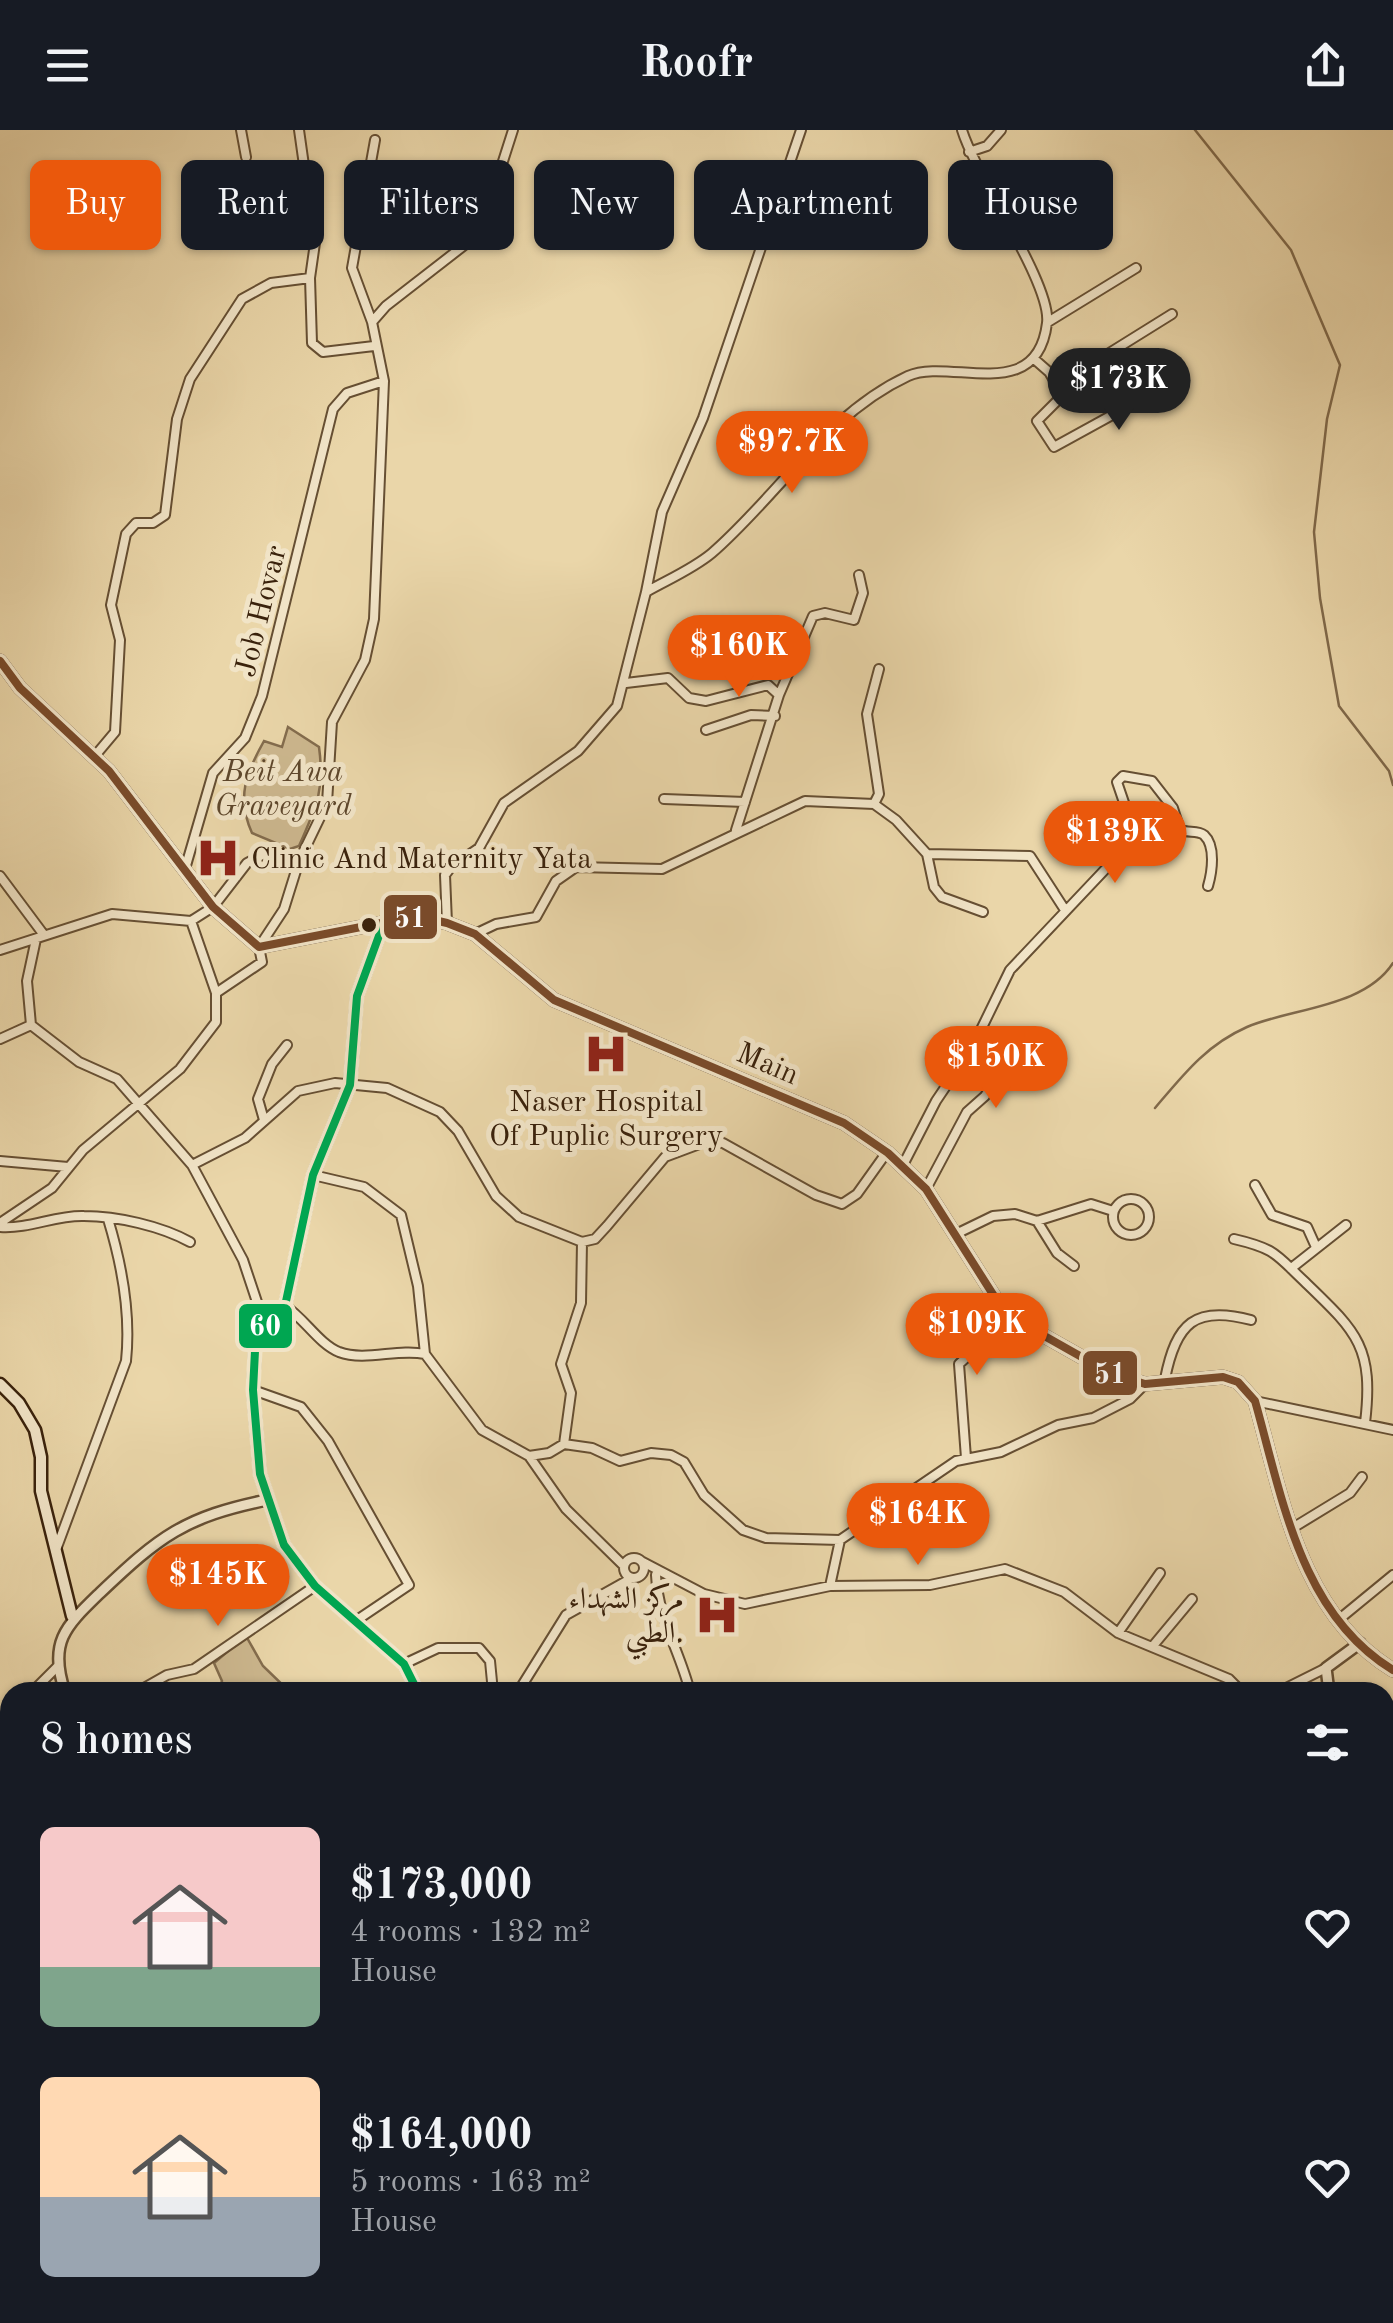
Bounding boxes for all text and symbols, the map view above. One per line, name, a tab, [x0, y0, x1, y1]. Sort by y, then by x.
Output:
icon: menu	[40, 38, 95, 93]
icon: share	[1298, 38, 1353, 93]
text: Roofr	[640, 42, 753, 87]
chip: Buy	[30, 160, 161, 250]
chip: Rent	[181, 160, 324, 250]
chip: Filters	[344, 160, 514, 250]
chip: New	[534, 160, 674, 250]
chip: Apartment	[694, 160, 928, 250]
chip: House	[948, 160, 1113, 250]
pin: $173K	[1049, 348, 1189, 433]
text: $173K	[1070, 364, 1168, 396]
pin: $97.7K	[711, 411, 873, 496]
text: $97.7K	[738, 427, 846, 459]
street label: Job Hovar	[231, 543, 293, 680]
pin: $160K	[669, 615, 809, 700]
text: $160K	[690, 631, 788, 663]
park label: Beit Awa Graveyard	[214, 758, 353, 822]
pin: $139K	[1045, 801, 1185, 886]
text: $139K	[1066, 817, 1164, 849]
hospital icon: Clinic And Maternity Yata	[194, 834, 242, 882]
place label: Clinic And Maternity Yata	[251, 845, 592, 875]
line badge: 51	[382, 893, 439, 941]
text: 51	[394, 906, 426, 934]
unlabelled marker	[359, 915, 379, 935]
pin: $150K	[926, 1026, 1066, 1111]
hospital icon: Naser Hospital Of Puplic Surgery	[582, 1030, 630, 1078]
street label: Main	[732, 1038, 803, 1091]
text: $150K	[947, 1042, 1045, 1074]
place label: Naser Hospital Of Puplic Surgery	[489, 1088, 723, 1152]
pin: $109K	[907, 1293, 1047, 1378]
line badge: 60	[237, 1302, 294, 1350]
text: $109K	[928, 1309, 1026, 1341]
text: 60	[249, 1314, 281, 1342]
line badge: 51	[1081, 1349, 1139, 1397]
text: 51	[1094, 1362, 1126, 1390]
pin: $164K	[848, 1483, 988, 1568]
text: $164K	[869, 1499, 967, 1531]
pin: $145K	[148, 1544, 288, 1629]
text: $145K	[169, 1560, 267, 1592]
place label: مركز الشهداء الطبي.	[568, 1582, 684, 1660]
hospital icon: مركز الشهداء الطبي.	[693, 1591, 741, 1639]
icon: filters	[1300, 1715, 1355, 1770]
text: 8 homes	[40, 1721, 192, 1763]
text: $173,000	[350, 1866, 532, 1908]
icon: home	[120, 1867, 240, 1987]
icon: heart	[1300, 1900, 1355, 1955]
text: 4 rooms · 132 m²	[350, 1917, 591, 1949]
text: House	[350, 1957, 437, 1989]
text: $164,000	[350, 2116, 532, 2158]
icon: home	[120, 2117, 240, 2237]
icon: heart	[1300, 2150, 1355, 2205]
text: 5 rooms · 163 m²	[350, 2167, 591, 2199]
text: House	[350, 2207, 437, 2239]

